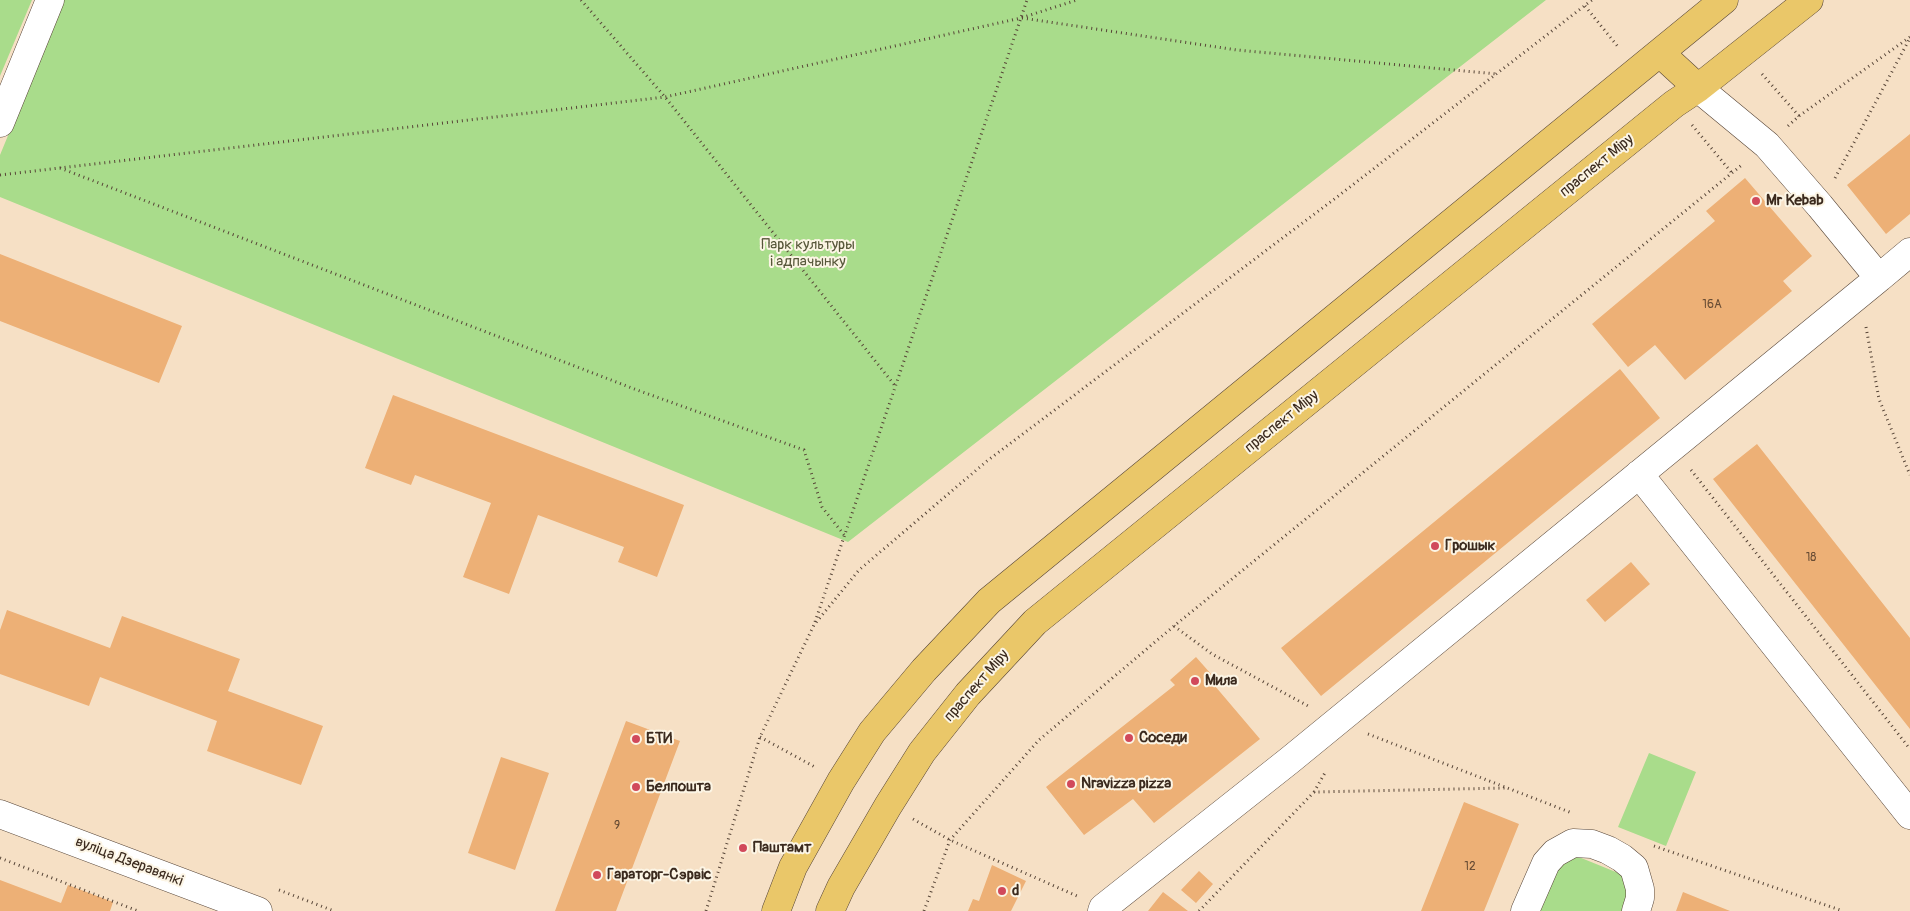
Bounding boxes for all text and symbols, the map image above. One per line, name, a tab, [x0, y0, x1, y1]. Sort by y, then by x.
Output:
street label: праспект Міру	[1556, 131, 1638, 201]
place label: Mr Kebab	[1766, 192, 1824, 210]
marker: Mr Kebab	[1750, 195, 1762, 207]
park label: Парк культуры і адпачынку	[761, 236, 855, 271]
house number: 16А	[1702, 298, 1722, 312]
street label: праспект Міру	[1241, 387, 1323, 457]
place label: Грошык	[1445, 537, 1495, 555]
marker: Грошык	[1429, 540, 1441, 552]
house number: 18	[1806, 551, 1816, 565]
street label: праспект Міру	[941, 646, 1013, 726]
place label: Мила	[1205, 672, 1237, 690]
marker: Мила	[1189, 675, 1201, 687]
place label: Соседи	[1139, 729, 1187, 747]
place label: БТИ	[646, 730, 672, 748]
marker: Соседи	[1123, 732, 1135, 744]
marker: БТИ	[630, 733, 642, 745]
place label: Nravizza pizza	[1081, 775, 1171, 793]
place label: Белпошта	[646, 778, 711, 796]
marker: Nravizza pizza	[1065, 778, 1077, 790]
marker: Белпошта	[630, 781, 642, 793]
house number: 9	[614, 819, 620, 833]
street label: вуліца Дзеравянкі	[73, 833, 185, 891]
place label: Паштамт	[753, 839, 811, 857]
marker: Паштамт	[737, 842, 749, 854]
house number: 12	[1464, 860, 1476, 874]
place label: Гараторг-Сэрвіс	[607, 866, 711, 884]
marker: Гараторг-Сэрвіс	[591, 869, 603, 881]
place label: d	[1012, 882, 1019, 900]
marker: d	[996, 885, 1008, 897]

